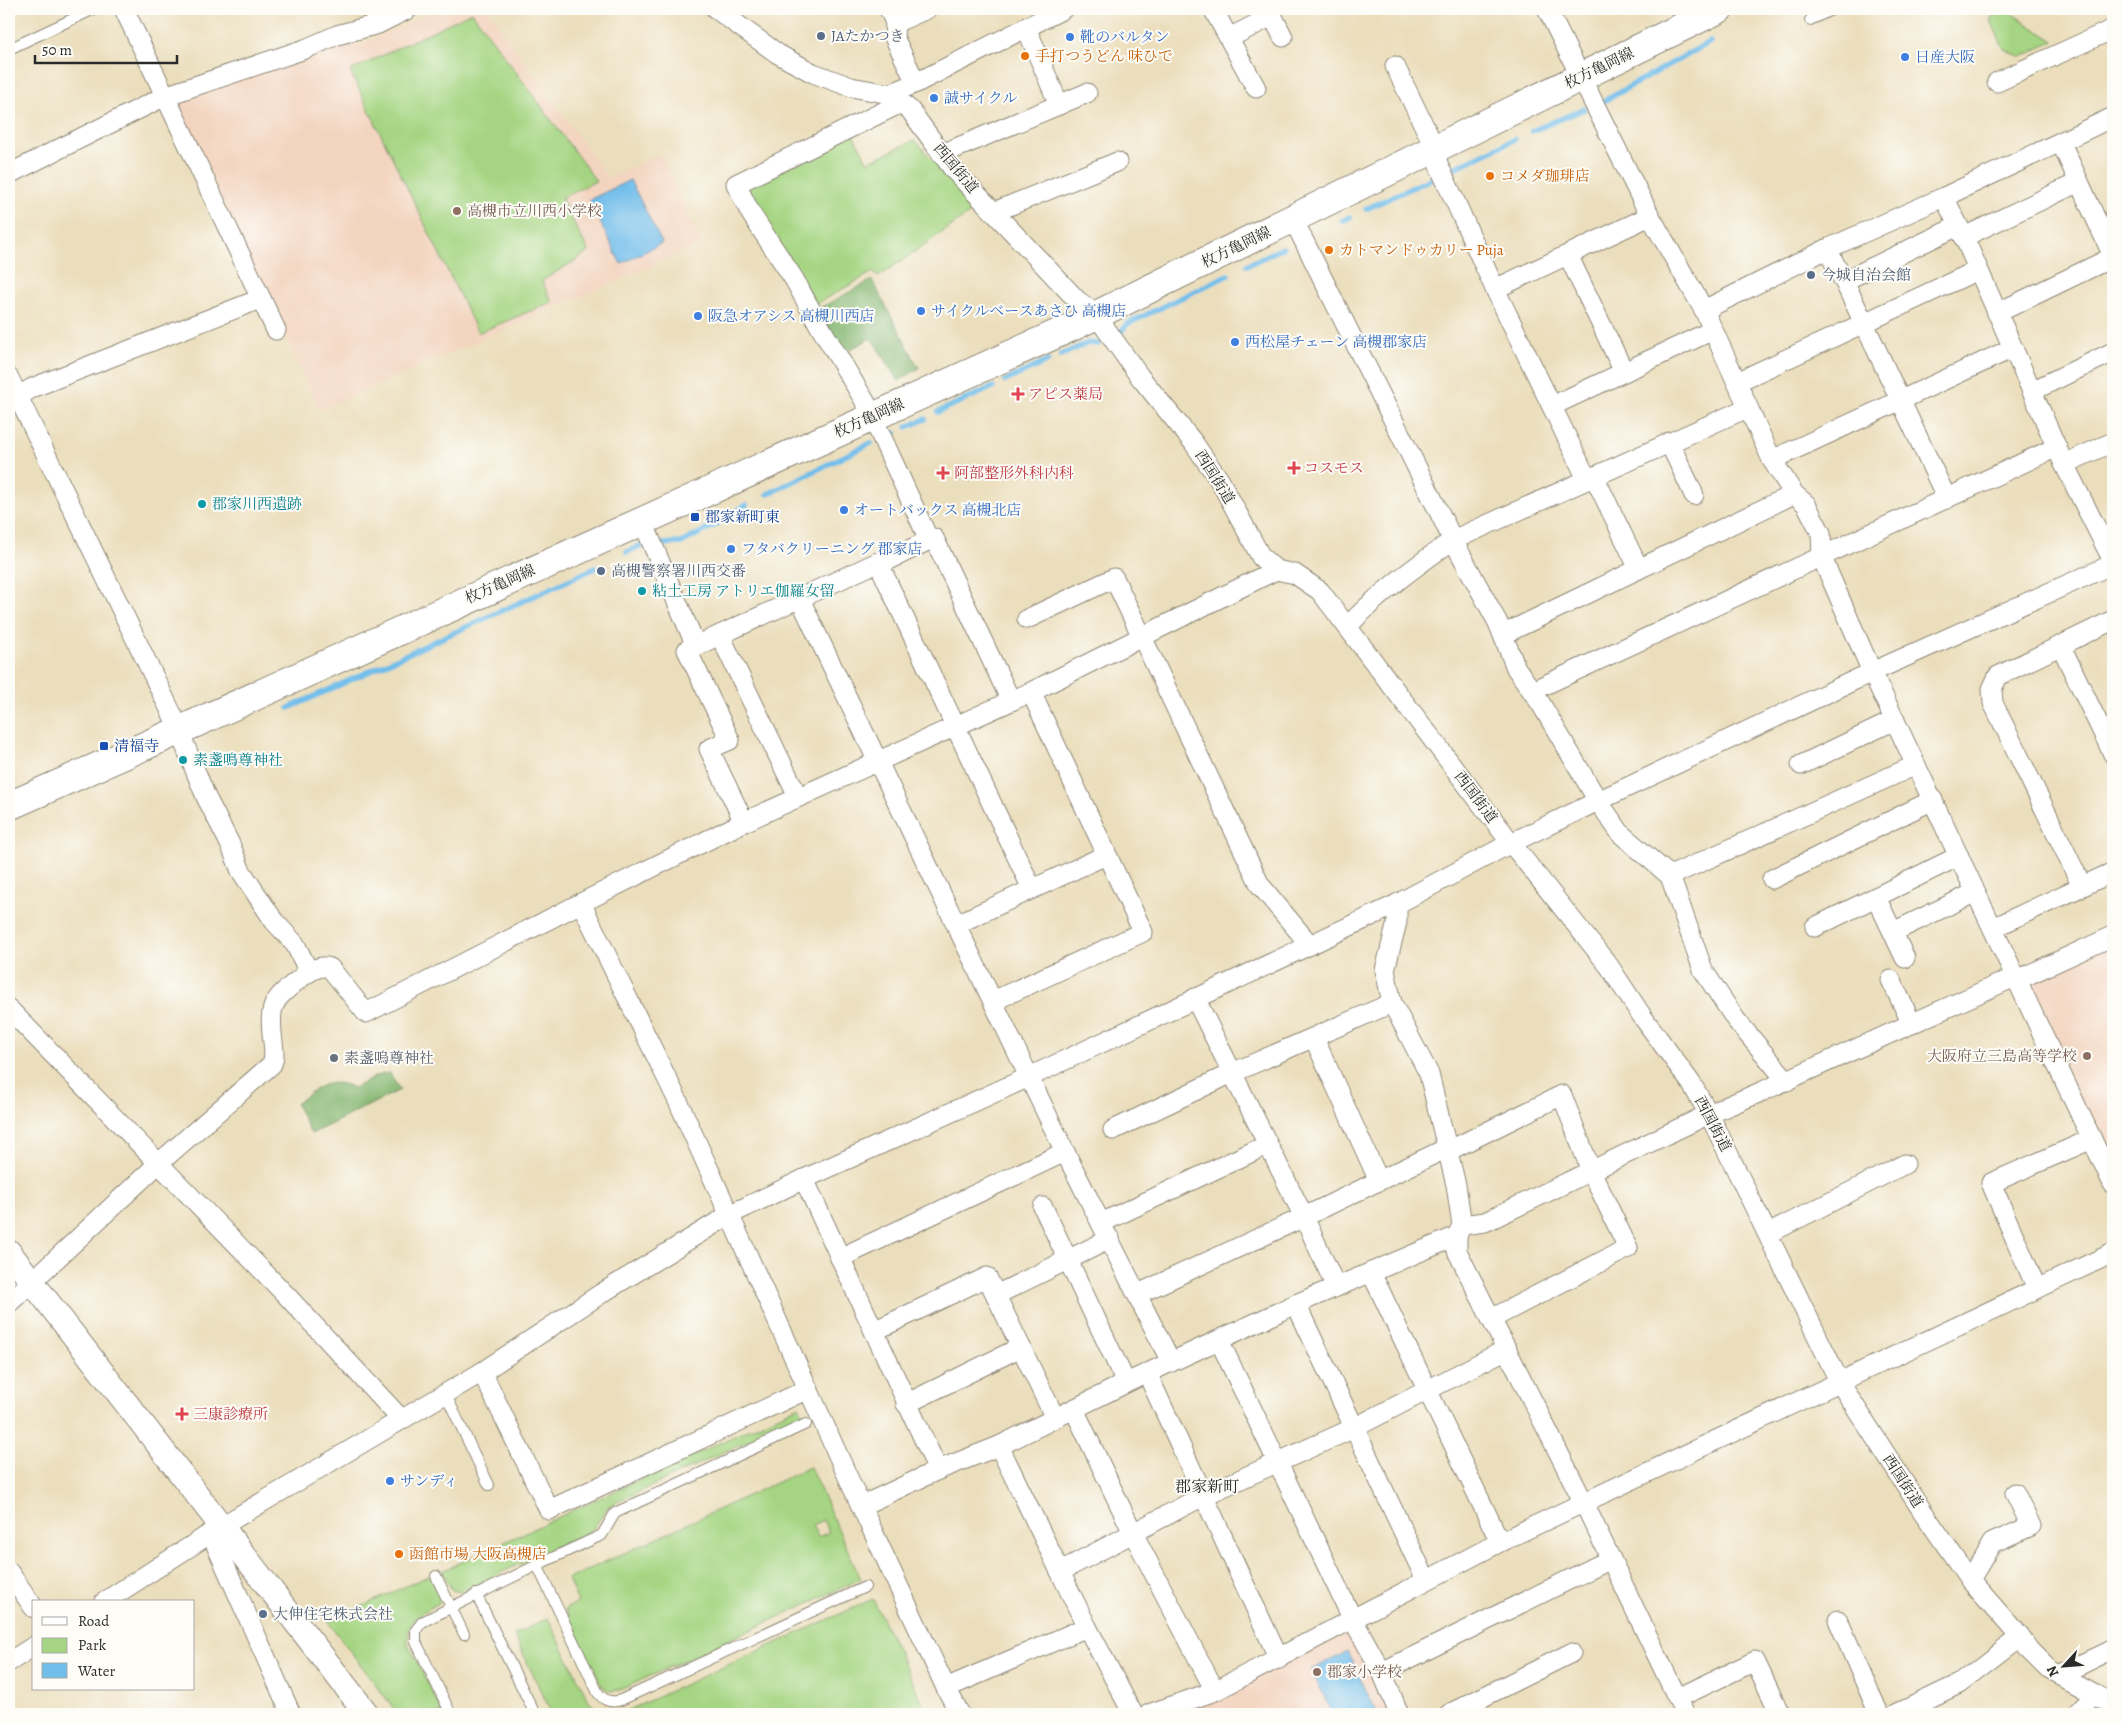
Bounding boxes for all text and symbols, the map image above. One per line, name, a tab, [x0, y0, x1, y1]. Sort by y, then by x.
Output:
place label: JAたかつき	[831, 26, 905, 46]
place label: 靴のバルタン	[1080, 27, 1169, 47]
marker: JAたかつき	[815, 30, 827, 42]
marker: 靴のバルタン	[1064, 31, 1076, 43]
scale bar	[35, 32, 178, 64]
text: 50 m	[42, 40, 72, 60]
street label: 枚方亀岡線	[1561, 43, 1637, 93]
place label: 手打つうどん 味ひで	[1035, 46, 1173, 66]
place label: 日産大阪	[1915, 47, 1975, 67]
marker: 手打つうどん 味ひで	[1019, 50, 1031, 62]
marker: 日産大阪	[1899, 51, 1911, 63]
place label: 誠サイクル	[944, 88, 1017, 108]
marker: 誠サイクル	[928, 92, 940, 104]
street label: 西国街道	[929, 139, 983, 197]
place label: コメダ珈琲店	[1500, 166, 1590, 186]
marker: コメダ珈琲店	[1484, 170, 1496, 182]
place label: 高槻市立川西小学校	[467, 201, 602, 221]
marker: 高槻市立川西小学校	[451, 205, 463, 217]
street label: 枚方亀岡線	[1198, 222, 1274, 272]
place label: カトマンドゥカリー Puja	[1339, 240, 1504, 260]
marker: カトマンドゥカリー Puja	[1323, 244, 1335, 256]
place label: 今城自治会館	[1821, 265, 1911, 285]
marker: 今城自治会館	[1805, 269, 1817, 281]
place label: サイクルベースあさひ 高槻店	[931, 301, 1126, 321]
marker: サイクルベースあさひ 高槻店	[915, 305, 927, 317]
place label: 阪急オアシス 高槻川西店	[708, 306, 874, 326]
marker: 阪急オアシス 高槻川西店	[692, 310, 704, 322]
place label: 西松屋チェーン 高槻郡家店	[1245, 332, 1427, 352]
marker: 西松屋チェーン 高槻郡家店	[1229, 336, 1241, 348]
place label: アピス薬局	[1028, 384, 1103, 404]
marker: アピス薬局	[1012, 388, 1024, 400]
street label: 枚方亀岡線	[831, 394, 907, 442]
street label: 西国街道	[1191, 446, 1239, 508]
place label: コスモス	[1304, 458, 1364, 478]
marker: コスモス	[1288, 462, 1300, 474]
place label: 阿部整形外科内科	[954, 463, 1074, 483]
marker: 阿部整形外科内科	[936, 466, 950, 480]
place label: 郡家川西遺跡	[212, 494, 302, 514]
marker: 郡家川西遺跡	[196, 498, 208, 510]
place label: オートバックス 高槻北店	[854, 500, 1022, 520]
marker: オートバックス 高槻北店	[838, 504, 850, 516]
place label: 郡家新町東	[705, 507, 780, 527]
marker: 郡家新町東	[689, 511, 701, 523]
place label: フタバクリーニング 郡家店	[741, 539, 922, 559]
marker: フタバクリーニング 郡家店	[725, 543, 737, 555]
street label: 枚方亀岡線	[462, 560, 538, 608]
place label: 高槻警察署川西交番	[611, 561, 746, 581]
marker: 高槻警察署川西交番	[595, 565, 607, 577]
place label: 粘土工房 アトリエ伽羅女留	[652, 581, 835, 601]
marker: 粘土工房 アトリエ伽羅女留	[636, 585, 648, 597]
place label: 清福寺	[114, 736, 159, 756]
marker: 清福寺	[98, 740, 110, 752]
place label: 素盞鳴尊神社	[193, 750, 283, 770]
marker: 素盞鳴尊神社	[177, 754, 189, 766]
street label: 西国街道	[1450, 767, 1502, 827]
place label: 大阪府立三島高等学校	[1927, 1046, 2077, 1066]
place label: 素盞嗚尊神社	[344, 1048, 434, 1068]
marker: 大阪府立三島高等学校	[2081, 1050, 2093, 1062]
marker: 素盞嗚尊神社	[328, 1052, 340, 1064]
street label: 西国街道	[1690, 1093, 1736, 1155]
place label: 三康診療所	[193, 1404, 268, 1424]
marker: 三康診療所	[175, 1407, 189, 1421]
street label: 西国街道	[1878, 1450, 1928, 1512]
place label: サンディ	[400, 1471, 458, 1491]
marker: サンディ	[384, 1475, 396, 1487]
district label: 郡家新町	[1175, 1476, 1239, 1498]
place label: 函館市場 大阪高槻店	[409, 1544, 547, 1564]
marker: 函館市場 大阪高槻店	[393, 1548, 405, 1560]
legend	[32, 1600, 195, 1690]
place label: 大伸住宅株式会社	[273, 1604, 393, 1624]
marker: 大伸住宅株式会社	[257, 1608, 269, 1620]
text: Road	[78, 1611, 110, 1631]
text: Park	[78, 1635, 107, 1655]
north arrow	[2040, 1640, 2090, 1690]
text: Water	[77, 1661, 115, 1681]
place label: 郡家小学校	[1327, 1662, 1402, 1682]
text: N	[2042, 1663, 2064, 1680]
marker: 郡家小学校	[1311, 1666, 1323, 1678]

